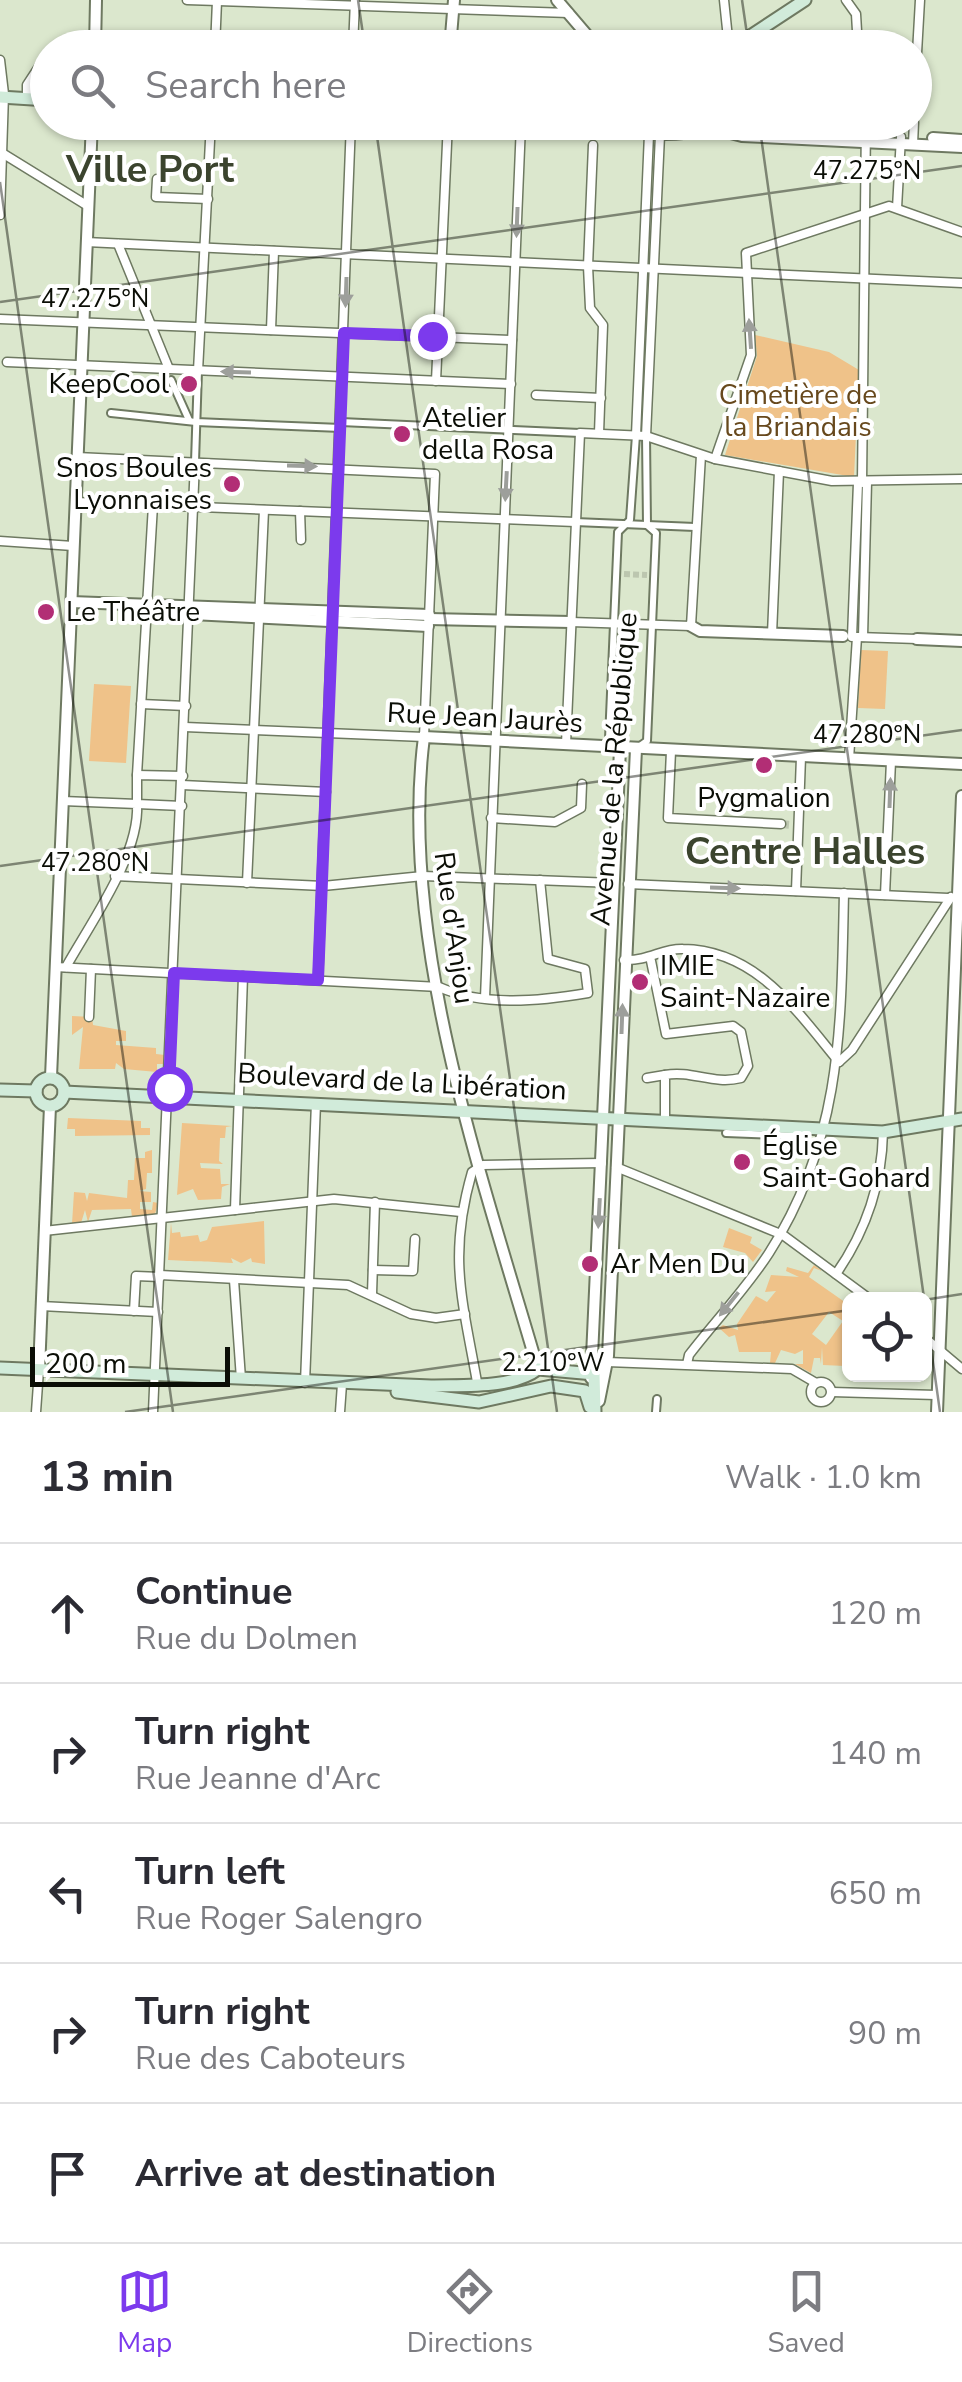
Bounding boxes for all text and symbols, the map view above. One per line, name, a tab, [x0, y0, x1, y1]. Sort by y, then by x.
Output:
search box	[30, 30, 932, 140]
icon: search	[65, 58, 120, 113]
text: Search here	[145, 60, 346, 111]
district label: Ville Port	[65, 144, 234, 195]
text: 47.275°N	[813, 154, 921, 188]
one-way arrow	[509, 206, 525, 238]
one-way arrow	[337, 276, 353, 308]
text: 47.275°N	[41, 282, 149, 316]
route end	[410, 314, 456, 360]
one-way arrow	[742, 318, 758, 349]
one-way arrow	[219, 364, 251, 380]
place label: KeepCool	[48, 365, 170, 403]
marker: KeepCool	[178, 373, 200, 395]
park label: Cimetière de la Briandais	[719, 376, 877, 446]
place label: Atelier della Rosa	[422, 399, 554, 469]
marker: Atelier della Rosa	[391, 423, 413, 445]
place label: Snos Boules Lyonnaises	[56, 449, 212, 519]
one-way arrow	[287, 458, 319, 474]
one-way arrow	[498, 471, 514, 503]
marker: Snos Boules Lyonnaises	[221, 473, 243, 495]
place label: Le Théâtre	[66, 593, 200, 631]
marker: Le Théâtre	[35, 601, 57, 623]
street label: Avenue de la République	[581, 611, 647, 927]
street label: Rue Jean Jaurès	[386, 694, 584, 742]
text: 47.280°N	[813, 718, 921, 752]
marker: Pygmalion	[753, 754, 775, 776]
one-way arrow	[882, 776, 898, 808]
place label: Pygmalion	[697, 779, 831, 817]
district label: Centre Halles	[685, 826, 925, 877]
text: 47.280°N	[41, 846, 149, 880]
street label: Rue d'Anjou	[425, 849, 483, 1007]
one-way arrow	[709, 880, 741, 896]
place label: IMIE Saint-Nazaire	[660, 947, 830, 1017]
marker: IMIE Saint-Nazaire	[629, 971, 651, 993]
one-way arrow	[614, 1003, 630, 1035]
street label: Boulevard de la Libération	[236, 1054, 568, 1110]
route start	[147, 1066, 193, 1112]
place label: Église Saint-Gohard	[762, 1127, 931, 1197]
marker: Église Saint-Gohard	[731, 1151, 753, 1173]
one-way arrow	[591, 1198, 607, 1230]
place label: Ar Men Du	[610, 1245, 746, 1283]
marker: Ar Men Du	[579, 1253, 601, 1275]
one-way arrow	[719, 1292, 740, 1317]
map controls	[842, 1292, 932, 1382]
button: locate	[842, 1292, 932, 1382]
scale bar	[30, 1342, 230, 1386]
text: 200 m	[45, 1345, 127, 1383]
text: 2.210°W	[502, 1346, 604, 1380]
text: 13 min	[40, 1449, 174, 1506]
text: Walk · 1.0 km	[725, 1456, 922, 1499]
text: Continue	[135, 1566, 293, 1617]
icon: ahead	[40, 1586, 95, 1641]
text: 120 m	[829, 1592, 922, 1635]
text: Rue du Dolmen	[135, 1617, 358, 1660]
text: Turn right	[135, 1706, 310, 1757]
icon: right	[40, 1726, 95, 1781]
text: 140 m	[829, 1732, 922, 1775]
text: Rue Jeanne d'Arc	[135, 1757, 381, 1800]
text: Turn left	[135, 1846, 285, 1897]
icon: left	[40, 1866, 95, 1921]
text: 650 m	[829, 1872, 922, 1915]
text: Rue Roger Salengro	[135, 1897, 423, 1940]
text: Turn right	[135, 1986, 310, 2037]
icon: right	[40, 2006, 95, 2061]
text: 90 m	[848, 2012, 922, 2055]
text: Rue des Caboteurs	[135, 2037, 406, 2080]
icon: arrive	[40, 2146, 95, 2201]
text: Arrive at destination	[135, 2148, 496, 2199]
tab: Map	[117, 2264, 172, 2362]
tab: Directions	[407, 2264, 533, 2362]
tab: Saved	[767, 2264, 845, 2362]

